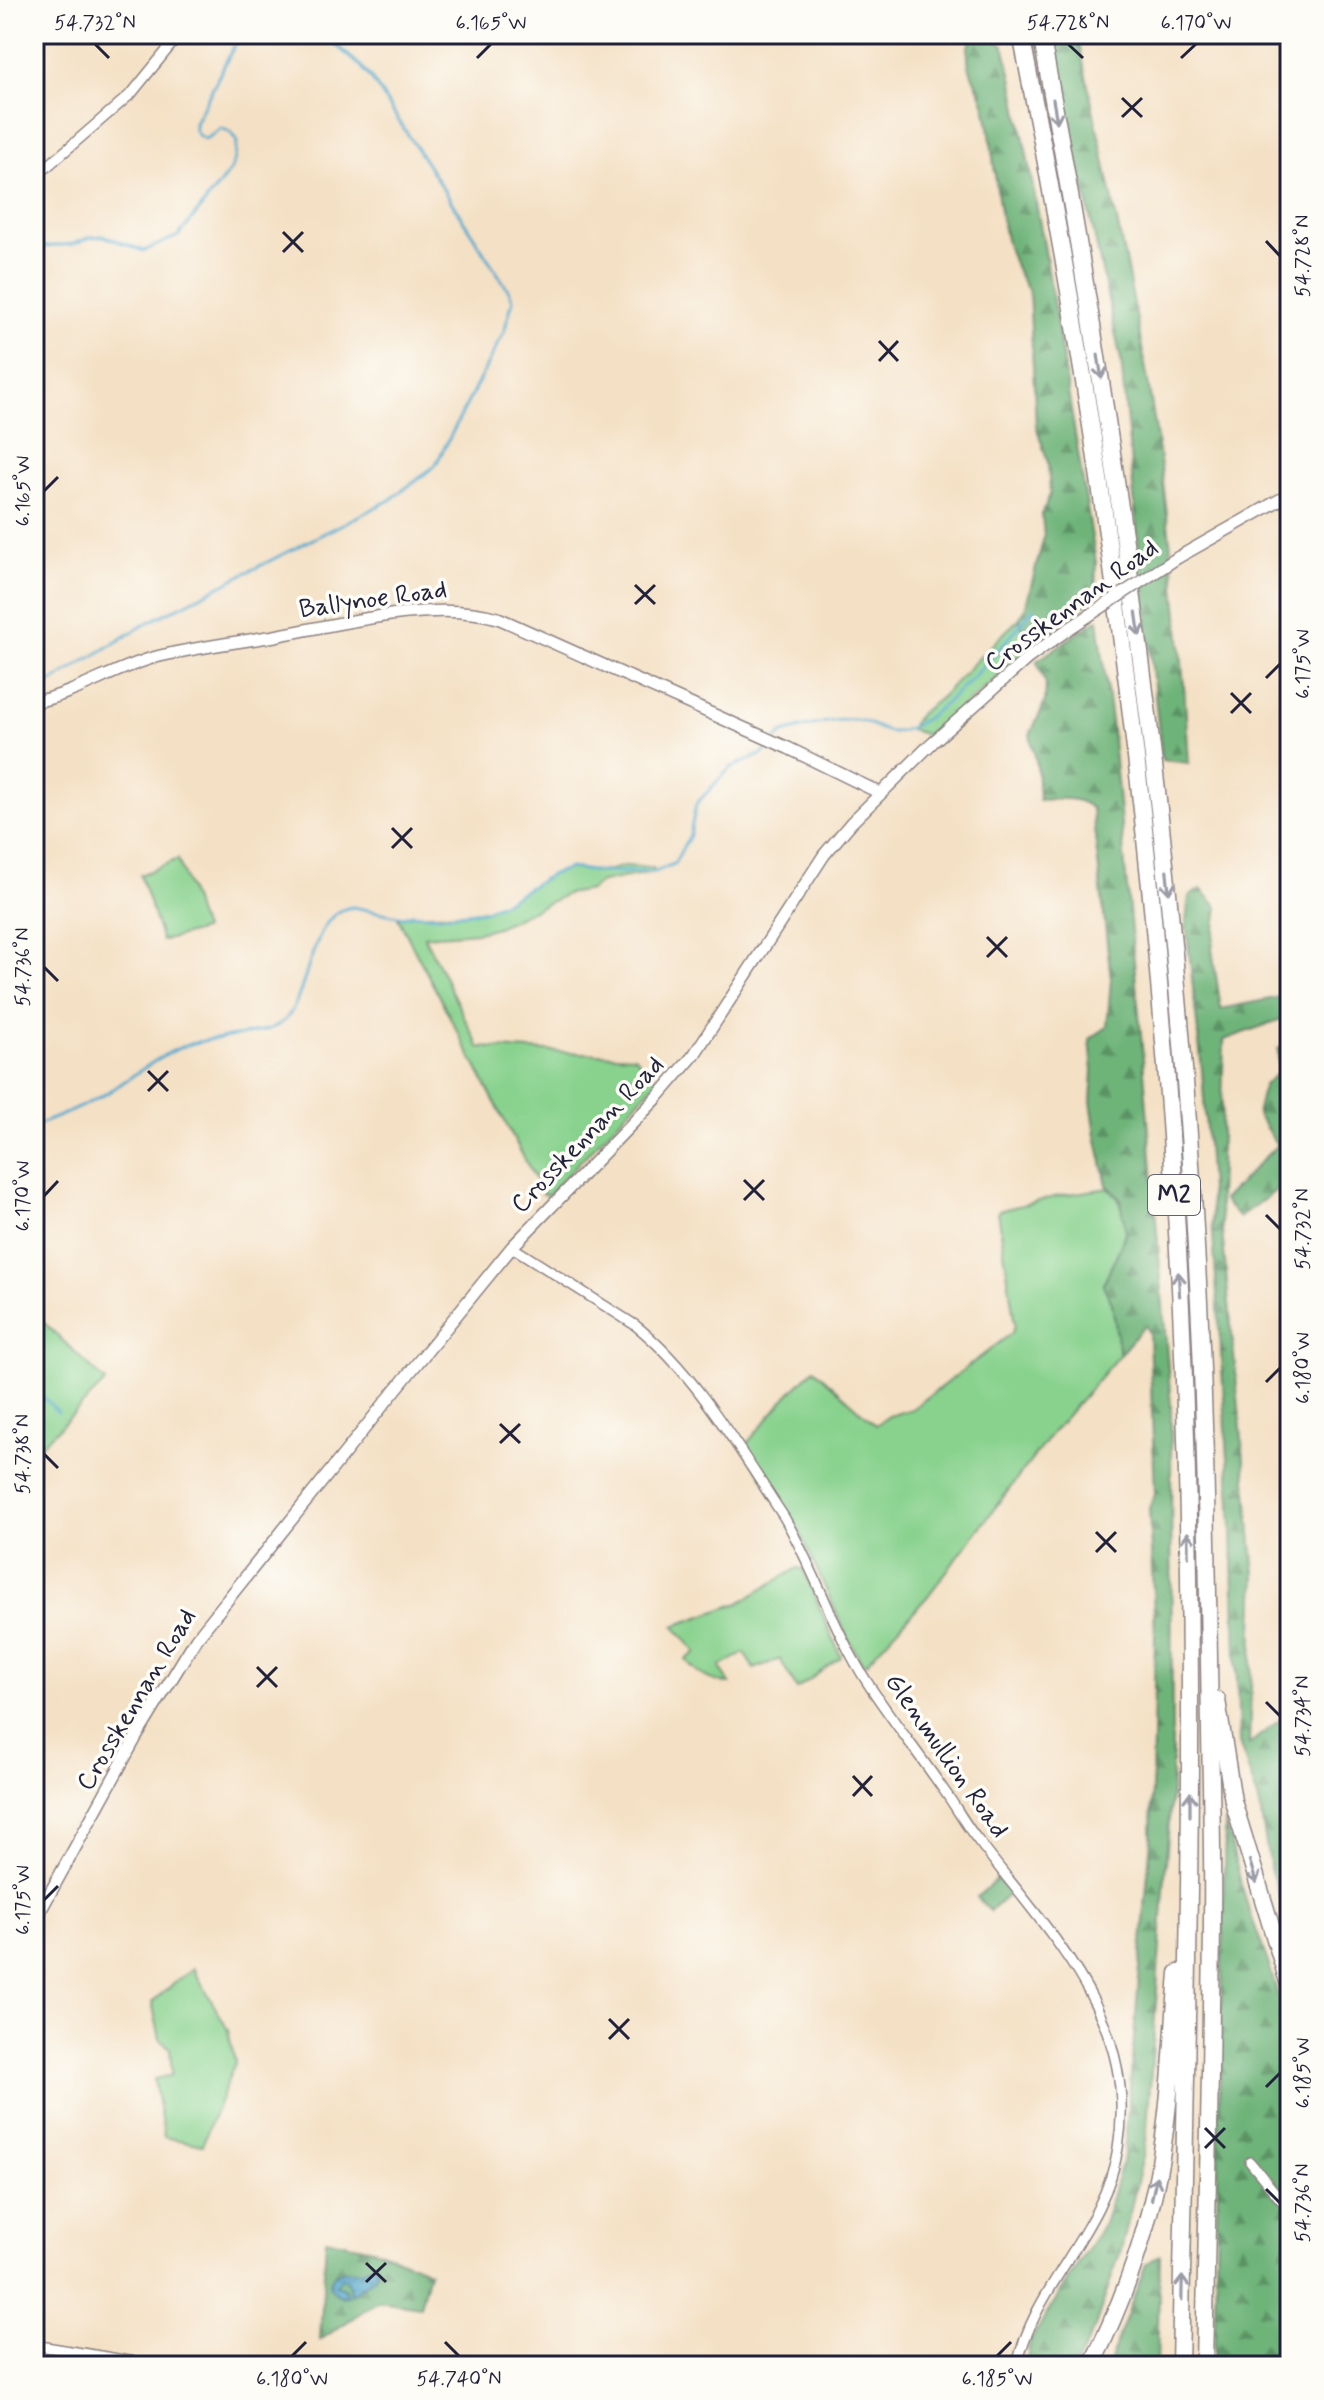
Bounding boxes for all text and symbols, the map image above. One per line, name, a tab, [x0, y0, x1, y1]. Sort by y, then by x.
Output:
text: 54.732°N	[54, 10, 136, 37]
text: 6.165°W	[456, 10, 526, 37]
text: 54.728°N	[1027, 10, 1109, 37]
text: 6.170°W	[1161, 10, 1231, 37]
one-way arrow	[1048, 97, 1063, 123]
text: 54.728°N	[1290, 215, 1317, 297]
one-way arrow	[1093, 354, 1108, 379]
text: 6.165°W	[10, 456, 37, 526]
street label: Crosskennan Road	[978, 532, 1166, 680]
street label: Ballynoe Road	[297, 573, 449, 627]
one-way arrow	[1130, 610, 1145, 637]
text: 6.175°W	[1290, 629, 1317, 699]
one-way arrow	[1160, 868, 1175, 895]
text: 54.736°N	[10, 928, 37, 1006]
street label: Crosskennan Road	[504, 1049, 672, 1221]
text: 6.170°W	[10, 1161, 37, 1231]
road number: M2	[1148, 1175, 1200, 1215]
text: 54.732°N	[1290, 1188, 1317, 1270]
one-way arrow	[1171, 1271, 1186, 1298]
text: 6.180°W	[1290, 1332, 1317, 1404]
text: 54.738°N	[10, 1414, 37, 1494]
one-way arrow	[1180, 1531, 1195, 1558]
street label: Crosskennan Road	[69, 1603, 205, 1797]
street label: Glenmullion Road	[876, 1667, 1016, 1845]
text: 54.734°N	[1290, 1675, 1317, 1757]
one-way arrow	[1182, 1791, 1198, 1818]
one-way arrow	[1246, 1859, 1261, 1885]
text: 6.175°W	[10, 1865, 37, 1935]
text: 6.185°W	[1290, 2038, 1317, 2108]
text: 54.736°N	[1290, 2164, 1317, 2242]
one-way arrow	[1148, 2175, 1163, 2201]
one-way arrow	[1174, 2275, 1189, 2302]
text: 6.180°W	[256, 2366, 328, 2393]
text: 54.740°N	[416, 2366, 502, 2393]
text: 6.185°W	[962, 2366, 1032, 2393]

